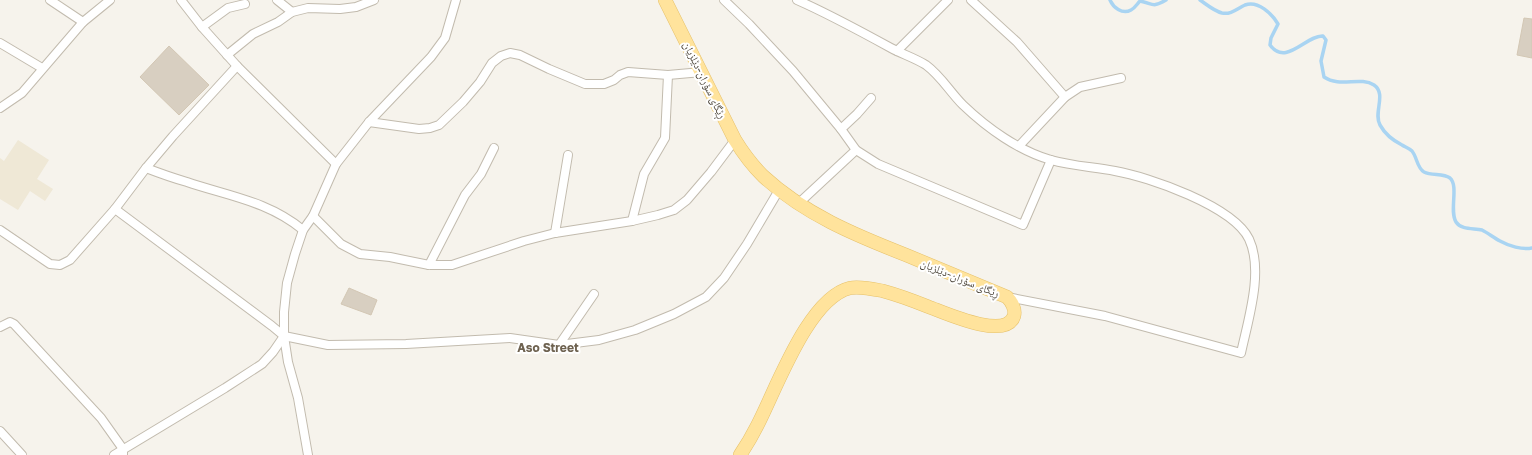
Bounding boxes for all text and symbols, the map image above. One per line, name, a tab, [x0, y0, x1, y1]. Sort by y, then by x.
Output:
street label: ڕێگای سۆران-دێلزیان	[678, 39, 730, 122]
street label: ڕێگای سۆران-دێلزیان	[918, 256, 1001, 302]
district label: Aso Street	[517, 340, 579, 355]

